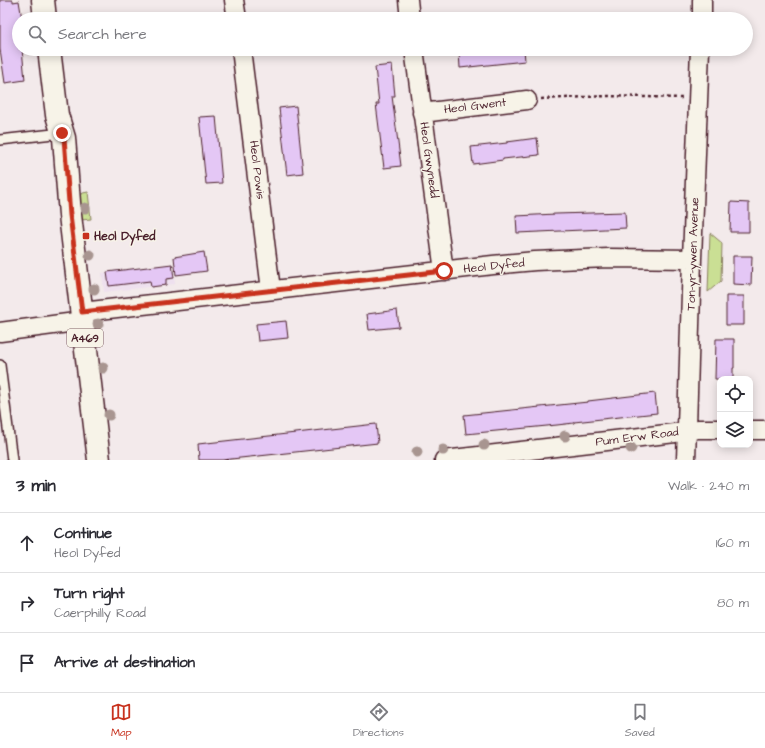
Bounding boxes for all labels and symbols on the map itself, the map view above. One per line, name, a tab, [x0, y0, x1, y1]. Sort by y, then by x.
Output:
street label: Heol Gwent	[443, 94, 507, 118]
street label: Heol Gwynedd	[414, 121, 443, 199]
route end	[53, 124, 71, 142]
street label: Heol Powis	[245, 140, 269, 200]
street label: Ton-yr-ywen Avenue	[683, 197, 704, 311]
place label: Heol Dyfed	[94, 228, 156, 246]
marker: Heol Dyfed	[81, 231, 91, 241]
street label: Heol Dyfed	[463, 254, 525, 279]
route start	[435, 262, 453, 280]
road number: A469	[67, 329, 103, 347]
street label: Pum Erw Road	[594, 423, 680, 451]

